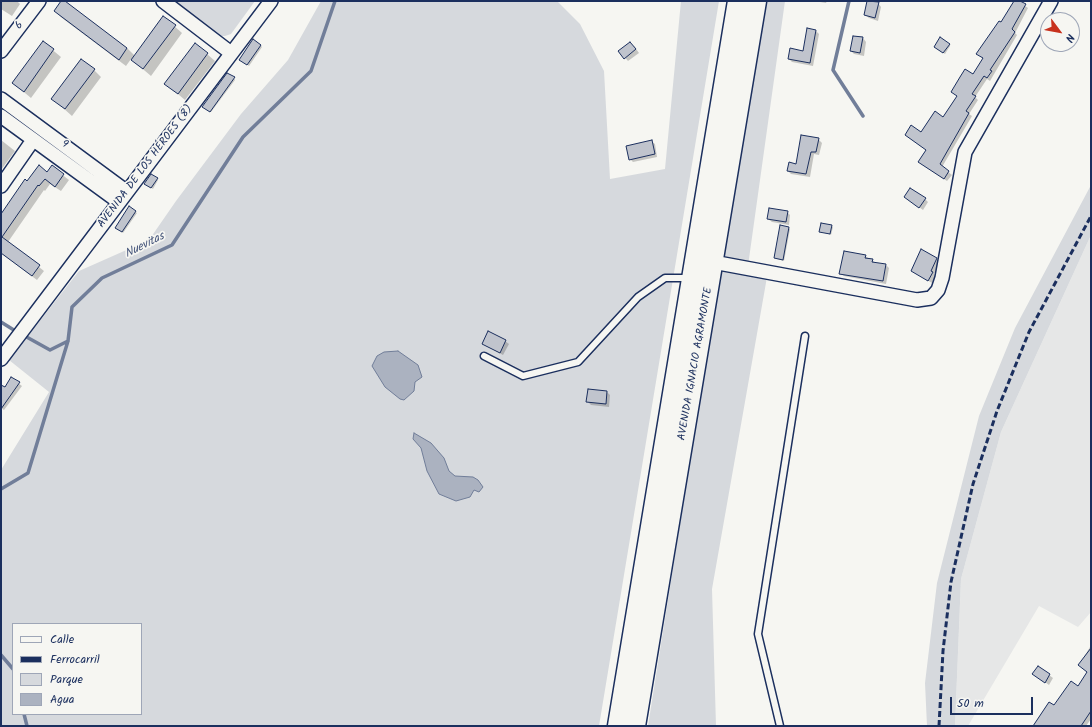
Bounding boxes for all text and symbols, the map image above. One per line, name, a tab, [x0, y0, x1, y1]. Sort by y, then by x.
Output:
north arrow	[1040, 12, 1080, 52]
street label: 6	[13, 20, 27, 32]
text: N	[1060, 30, 1079, 46]
street label: AVENIDA DE LOS HÉROES (8)	[96, 103, 196, 231]
street label: 9	[58, 138, 70, 152]
water label: Nuevitas	[123, 230, 167, 262]
street label: AVENIDA IGNACIO AGRAMONTE	[676, 286, 716, 442]
legend	[12, 623, 142, 715]
text: Calle	[50, 630, 74, 649]
text: Ferrocarril	[50, 650, 100, 669]
text: Parque	[50, 670, 83, 689]
scale bar	[952, 689, 1035, 715]
text: Agua	[50, 690, 74, 709]
text: 50 m	[957, 694, 984, 713]

